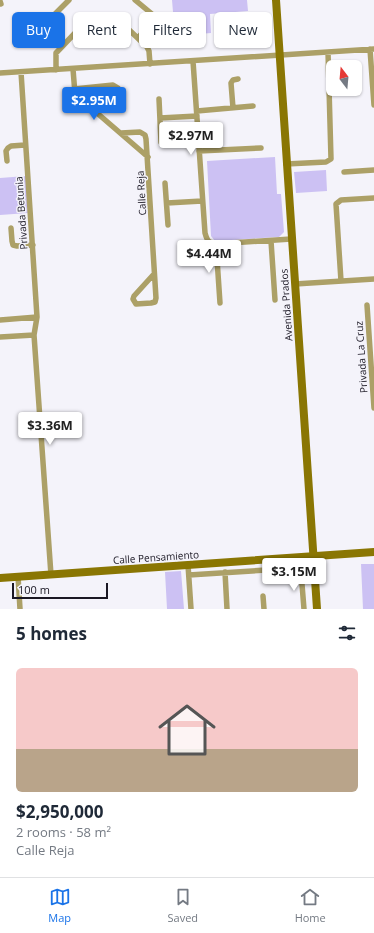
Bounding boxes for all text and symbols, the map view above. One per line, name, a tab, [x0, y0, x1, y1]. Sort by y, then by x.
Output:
chip: Buy	[12, 12, 65, 48]
chip: Rent	[73, 12, 131, 48]
chip: Filters	[139, 12, 206, 48]
chip: New	[214, 12, 272, 48]
north arrow	[326, 60, 362, 96]
map controls	[326, 60, 362, 96]
pin: $2.95M	[61, 87, 127, 121]
text: $2.95M	[71, 91, 117, 109]
pin: $2.97M	[158, 122, 224, 156]
text: $2.97M	[168, 126, 214, 144]
street label: Calle Reja	[133, 170, 149, 216]
street label: Privada Betunia	[11, 176, 31, 250]
pin: $4.44M	[176, 240, 242, 274]
text: $4.44M	[186, 244, 232, 262]
street label: Avenida Prados	[276, 268, 296, 342]
street label: Privada La Cruz	[351, 320, 370, 393]
pin: $3.36M	[17, 412, 83, 446]
text: $3.36M	[27, 416, 73, 434]
street label: Calle Pensamiento	[112, 547, 200, 567]
pin: $3.15M	[261, 558, 327, 592]
text: $3.15M	[271, 562, 317, 580]
scale bar	[12, 581, 108, 600]
text: 100 m	[18, 582, 50, 597]
text: 5 homes	[16, 622, 87, 645]
icon: filters	[336, 622, 358, 644]
icon: home	[151, 694, 223, 766]
text: $2,950,000	[16, 800, 103, 823]
text: 2 rooms · 58 m²	[16, 823, 111, 841]
text: Calle Reja	[16, 841, 74, 859]
tab: Map	[48, 886, 71, 925]
tab: Saved	[168, 886, 198, 925]
tab: Home	[295, 886, 326, 925]

